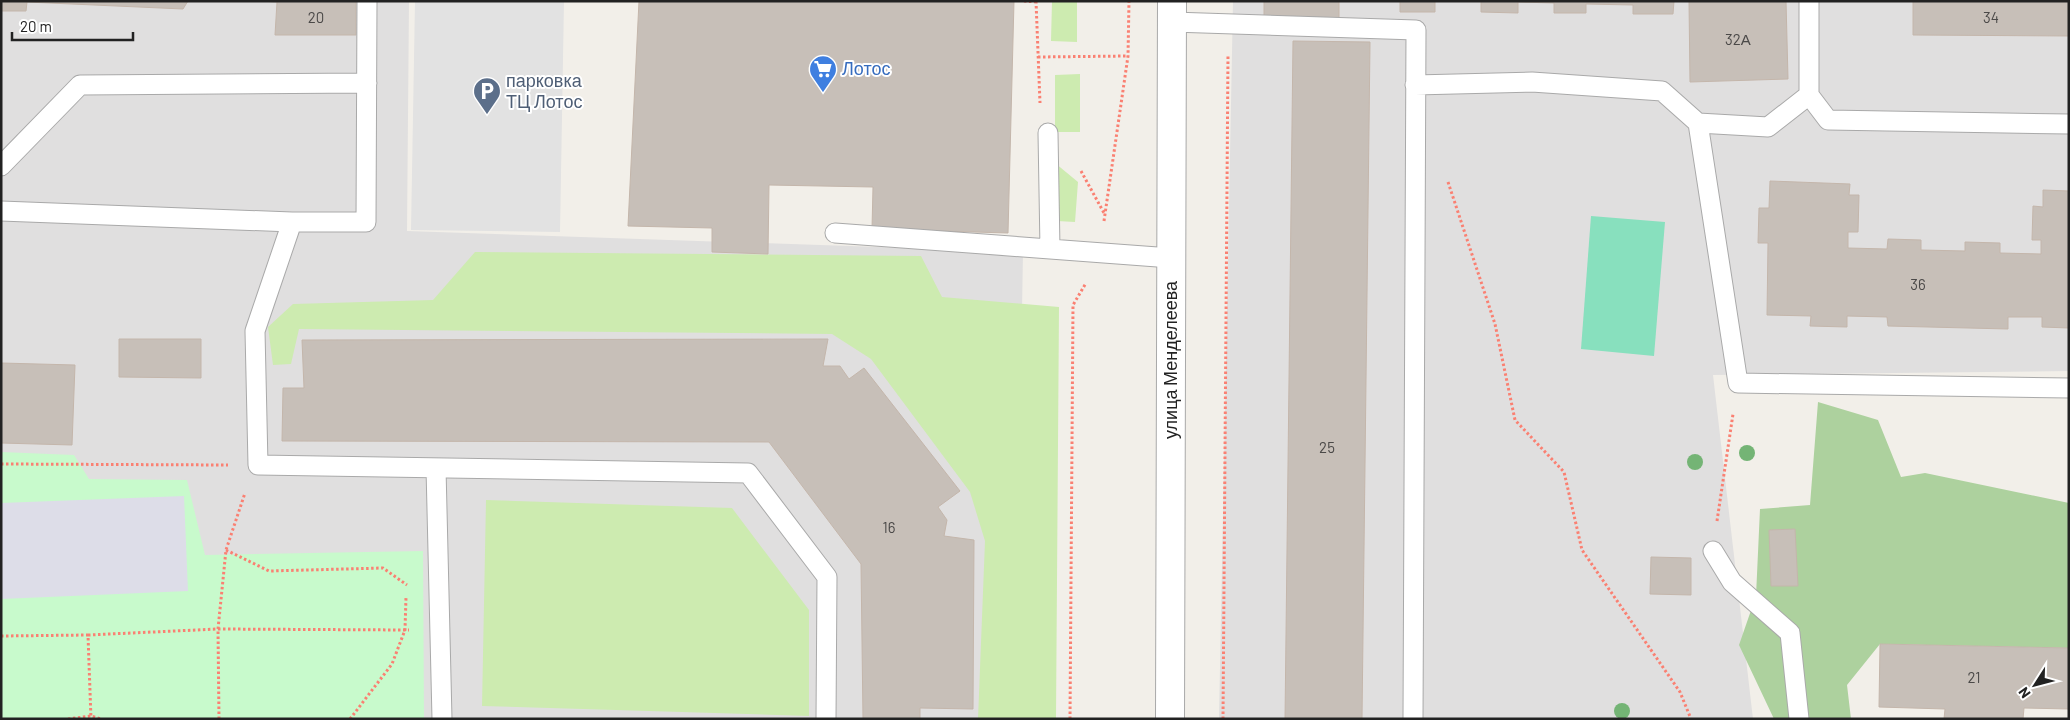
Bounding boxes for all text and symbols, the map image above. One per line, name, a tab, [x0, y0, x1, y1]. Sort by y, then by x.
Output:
house number: 20	[308, 8, 324, 26]
house number: 34	[1983, 8, 1999, 26]
scale bar	[12, 10, 134, 42]
text: 20 m	[20, 17, 52, 35]
house number: 32А	[1725, 30, 1751, 48]
supermarket icon: Лотос	[808, 54, 838, 93]
place label: Лотос	[842, 57, 890, 79]
place label: парковка ТЦ Лотос	[506, 69, 583, 112]
parking icon: парковка ТЦ Лотос	[472, 76, 502, 115]
house number: 36	[1910, 275, 1926, 293]
street label: улица Менделеева	[1159, 280, 1181, 439]
house number: 25	[1319, 438, 1335, 456]
house number: 16	[883, 518, 895, 536]
north arrow	[2010, 660, 2060, 710]
house number: 21	[1967, 668, 1981, 686]
text: N	[2014, 684, 2034, 702]

